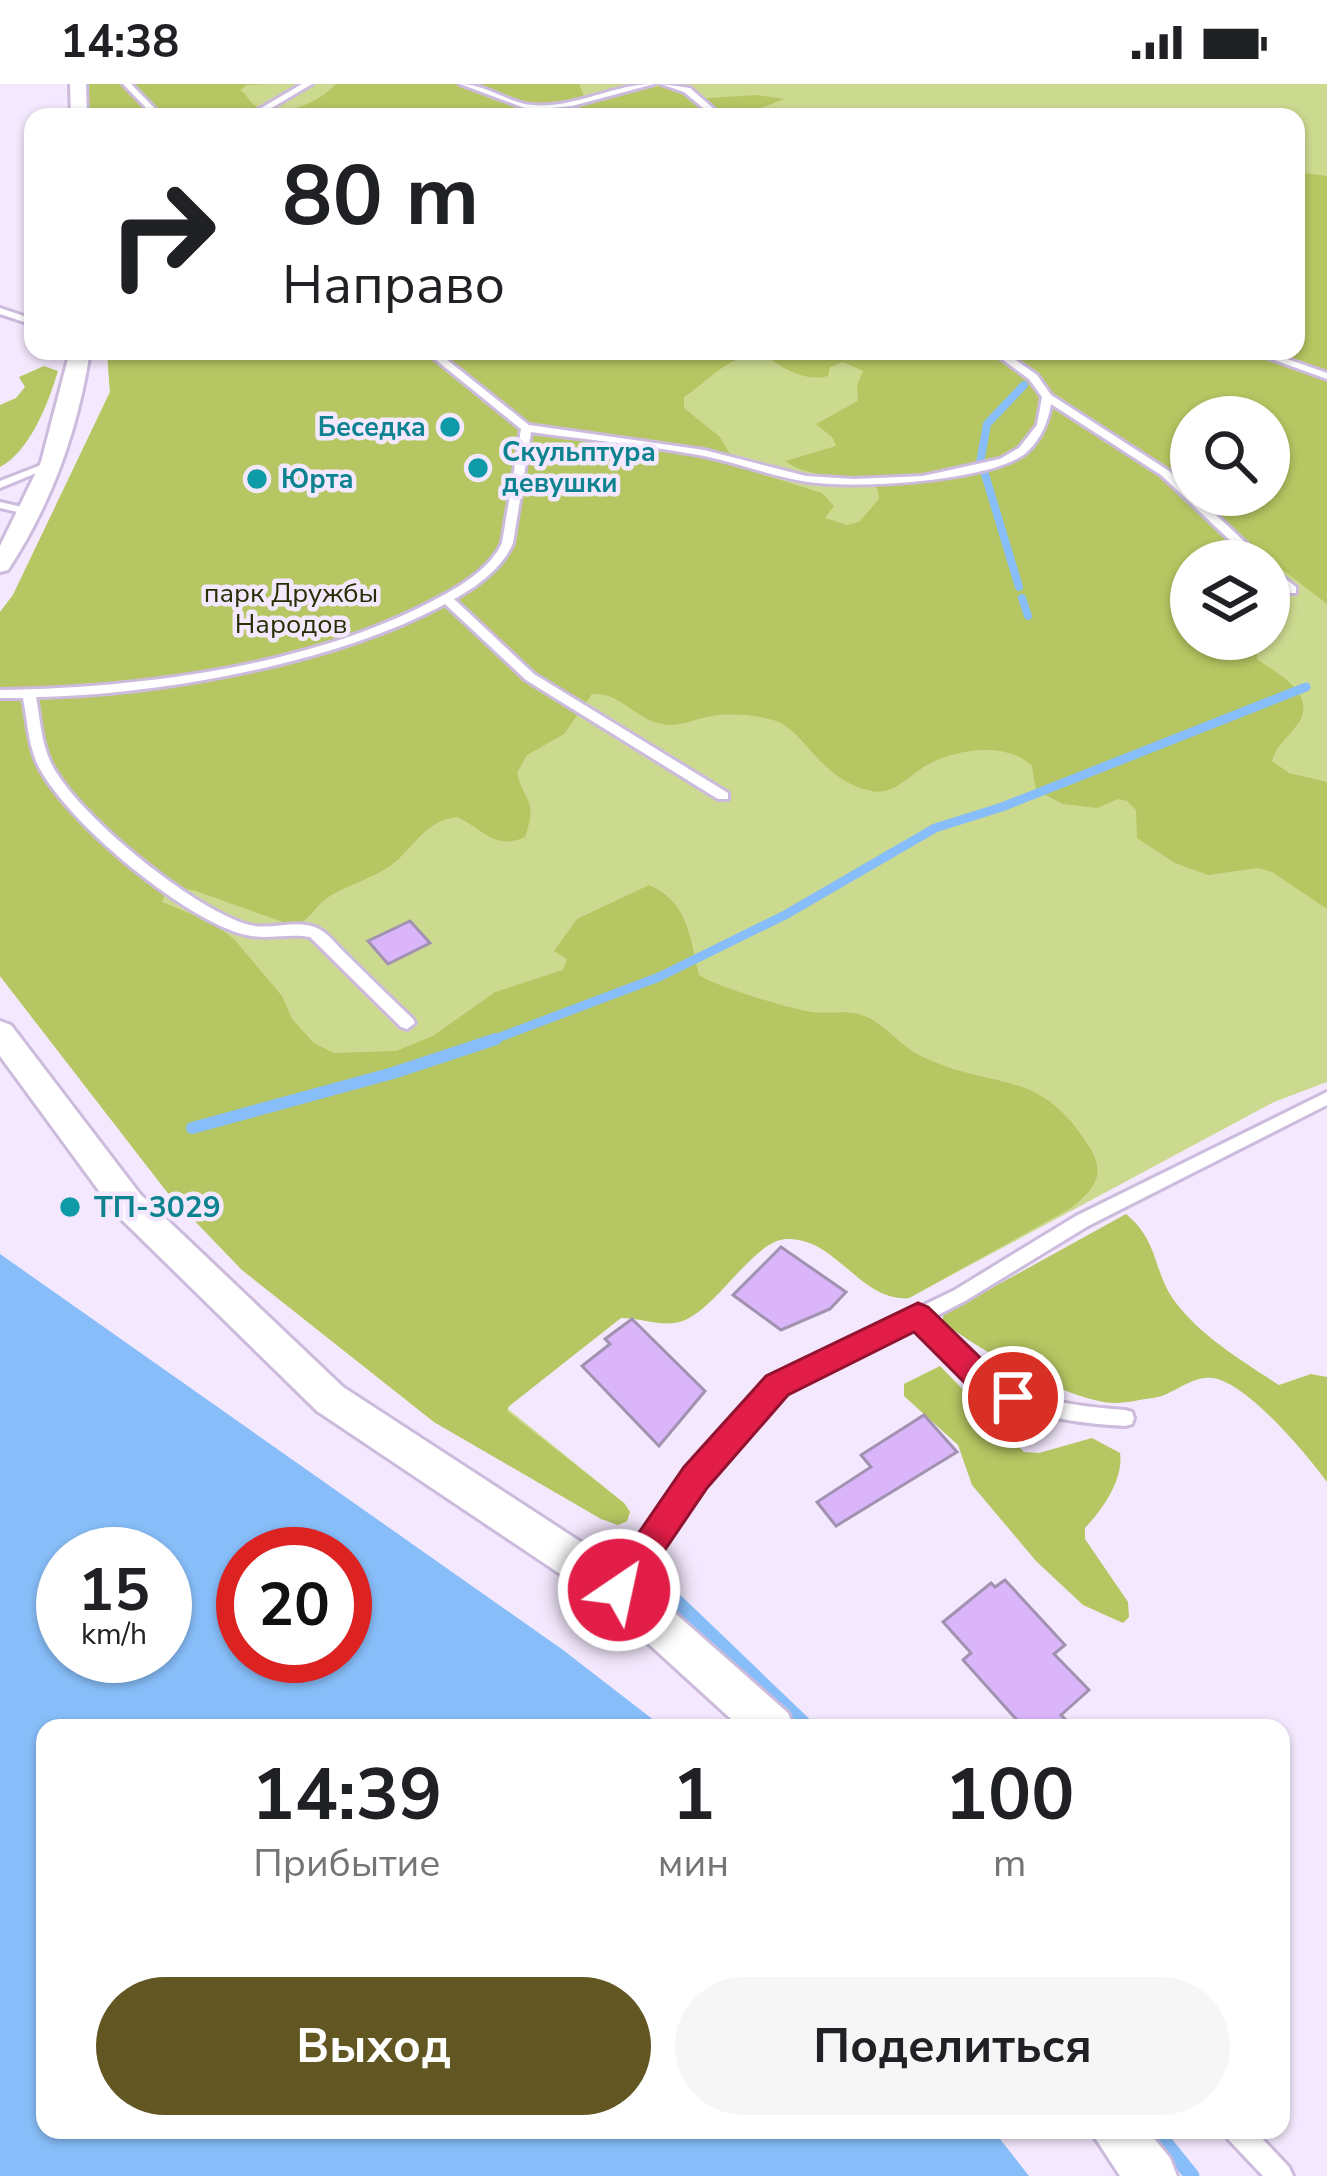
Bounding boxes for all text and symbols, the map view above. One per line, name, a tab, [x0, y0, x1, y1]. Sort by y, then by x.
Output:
text: 14:38	[60, 12, 179, 73]
text: 80 m	[282, 139, 479, 254]
icon: right	[84, 156, 240, 312]
text: Направо	[282, 248, 505, 322]
map controls	[1170, 396, 1290, 660]
button: search	[1170, 396, 1290, 516]
place label: Беседка	[318, 409, 426, 446]
marker: Беседка	[437, 414, 463, 440]
place label: Скульптура девушки	[502, 434, 656, 502]
marker: Скульптура девушки	[465, 455, 491, 481]
place label: Юрта	[281, 461, 354, 498]
marker: Юрта	[244, 466, 270, 492]
button: layers	[1170, 540, 1290, 660]
park label: парк Дружбы Народов	[204, 575, 378, 643]
place label: ТП-3029	[94, 1187, 221, 1228]
marker: ТП-3029	[57, 1194, 83, 1220]
pin	[962, 1346, 1064, 1448]
icon: arrive	[980, 1364, 1046, 1430]
speed limit sign: 20	[216, 1527, 372, 1683]
position arrow	[556, 1527, 682, 1653]
text: 15	[78, 1549, 150, 1631]
text: km/h	[81, 1614, 147, 1655]
text: 14:39	[252, 1746, 442, 1844]
text: 1	[672, 1746, 715, 1844]
text: 100	[945, 1746, 1074, 1844]
text: Прибытие	[253, 1837, 440, 1890]
text: мин	[658, 1837, 729, 1890]
text: m	[993, 1837, 1026, 1890]
button: Выход	[96, 1977, 651, 2115]
button: Поделиться	[675, 1977, 1230, 2115]

